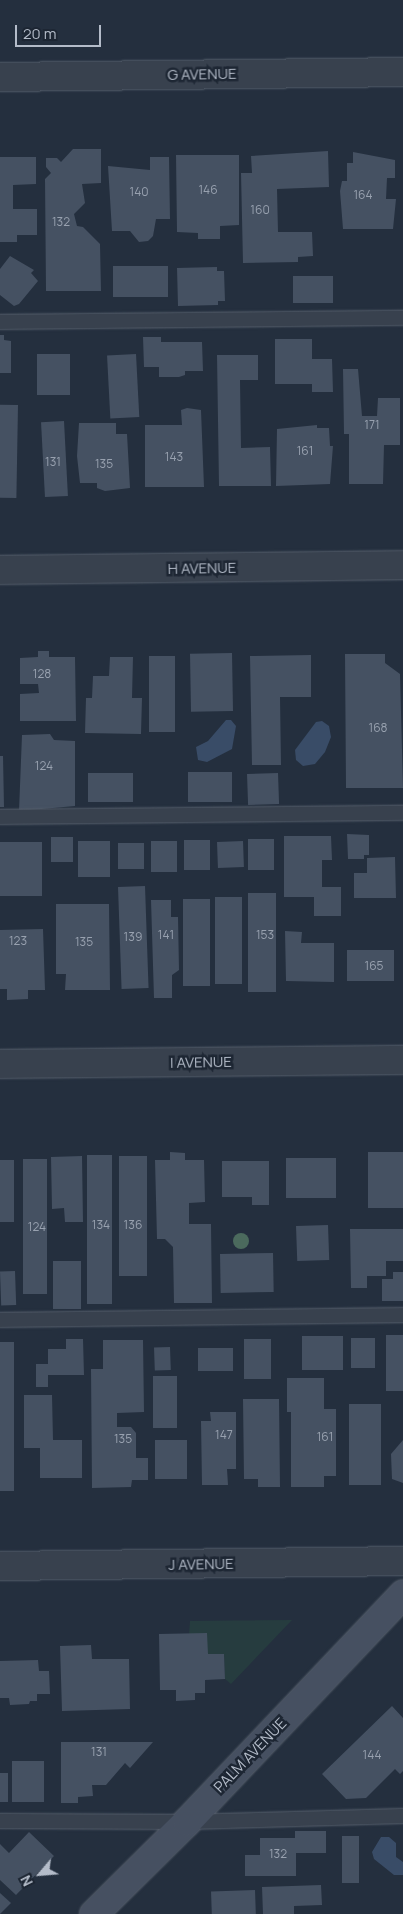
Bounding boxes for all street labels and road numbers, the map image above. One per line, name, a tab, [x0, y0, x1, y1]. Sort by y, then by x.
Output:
street label: G AVENUE	[167, 64, 237, 84]
street label: H AVENUE	[168, 558, 236, 578]
street label: I AVENUE	[170, 1052, 232, 1072]
street label: J AVENUE	[168, 1554, 234, 1574]
street label: PALM AVENUE	[210, 1714, 290, 1796]

